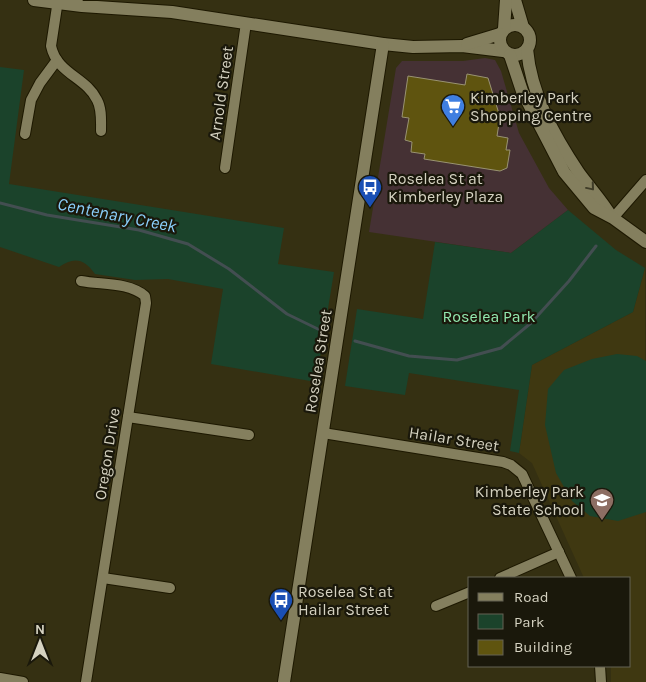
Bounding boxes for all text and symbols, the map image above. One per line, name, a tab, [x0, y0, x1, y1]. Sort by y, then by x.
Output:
street label: Arnold Street	[205, 45, 237, 141]
place label: Kimberley Park Shopping Centre	[470, 88, 592, 125]
supermarket icon: Kimberley Park Shopping Centre	[440, 93, 466, 127]
place label: Roselea St at Kimberley Plaza	[388, 169, 503, 206]
bus stop icon: Roselea St at Kimberley Plaza	[357, 174, 383, 208]
one-way arrow	[585, 181, 593, 190]
water label: Centenary Creek	[55, 193, 179, 238]
park label: Roselea Park	[443, 307, 535, 326]
street label: Roselea Street	[300, 308, 336, 414]
street label: Oregon Drive	[90, 407, 124, 501]
street label: Hailar Street	[408, 422, 500, 456]
place label: Kimberley Park State School	[475, 482, 584, 519]
school or university icon: Kimberley Park State School	[589, 487, 615, 521]
legend	[468, 577, 631, 667]
place label: Roselea St at Hailar Street	[298, 582, 393, 619]
bus stop icon: Roselea St at Hailar Street	[268, 587, 294, 621]
text: Road	[514, 588, 549, 606]
text: Park	[514, 613, 544, 631]
north arrow	[15, 617, 65, 667]
text: N	[35, 621, 45, 638]
text: Building	[514, 638, 572, 656]

